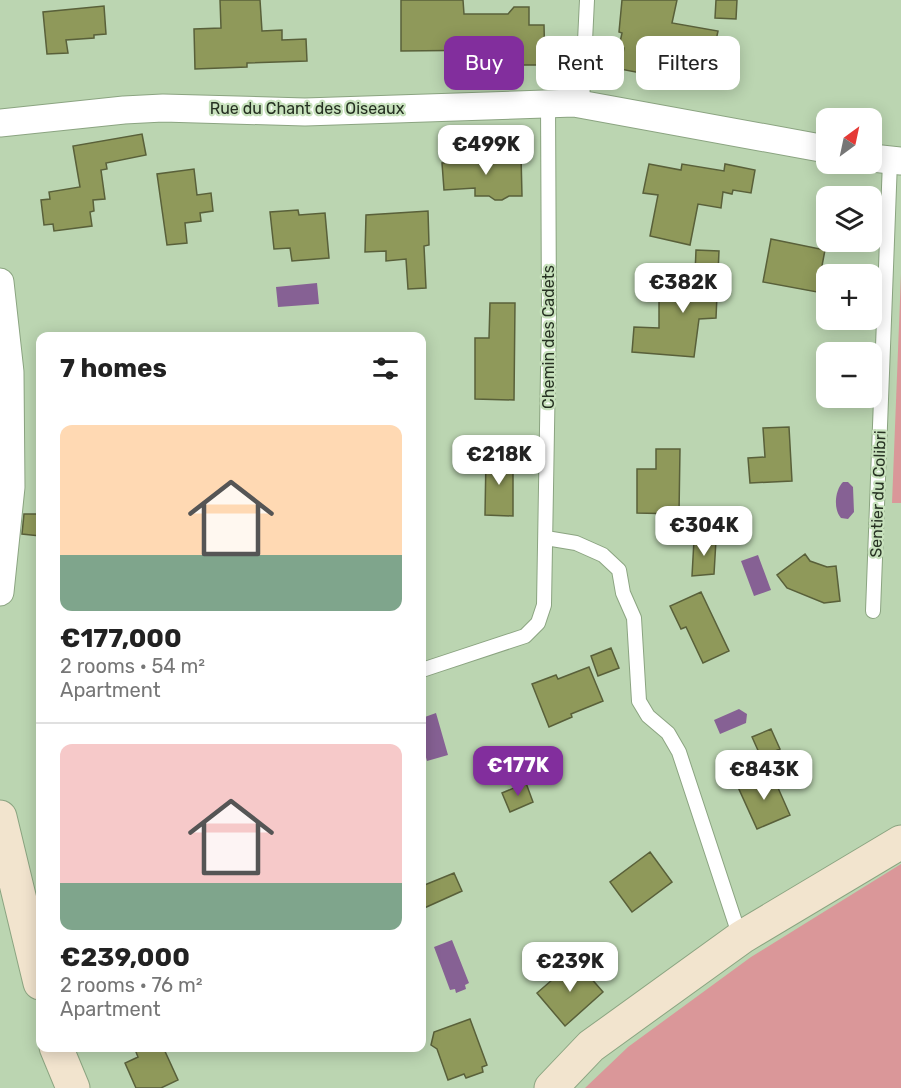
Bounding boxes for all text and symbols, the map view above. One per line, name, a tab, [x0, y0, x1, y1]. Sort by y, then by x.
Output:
chip: Buy	[444, 36, 524, 90]
chip: Rent	[536, 36, 624, 90]
chip: Filters	[636, 36, 740, 90]
street label: Rue du Chant des Oiseaux	[210, 99, 405, 118]
north arrow	[816, 108, 882, 174]
map controls	[816, 108, 882, 408]
pin: €499K	[444, 125, 528, 176]
text: €499K	[452, 132, 520, 156]
button: layers	[816, 186, 882, 252]
pin: €382K	[641, 263, 725, 314]
button: +	[816, 264, 882, 330]
street label: Chemin des Cadets	[539, 265, 558, 409]
text: €382K	[649, 270, 717, 294]
button: −	[816, 342, 882, 408]
icon: filters	[369, 352, 402, 385]
text: 7 homes	[60, 353, 167, 384]
street label: Sentier du Colibri	[866, 430, 890, 558]
pin: €218K	[457, 435, 541, 486]
text: €218K	[466, 442, 532, 466]
icon: home	[177, 464, 285, 572]
pin: €304K	[662, 506, 746, 557]
text: €304K	[669, 513, 739, 537]
text: €177,000	[60, 623, 182, 654]
text: 2 rooms · 54 m²	[60, 654, 205, 678]
text: Apartment	[60, 678, 161, 702]
pin: €177K	[476, 746, 560, 797]
pin: €843K	[722, 750, 806, 801]
text: €177K	[487, 753, 549, 777]
text: €843K	[729, 757, 799, 781]
icon: home	[177, 783, 285, 891]
text: €239,000	[60, 942, 190, 973]
pin: €239K	[528, 942, 612, 993]
text: €239K	[536, 949, 604, 973]
text: 2 rooms · 76 m²	[60, 973, 203, 997]
text: Apartment	[60, 997, 161, 1021]

